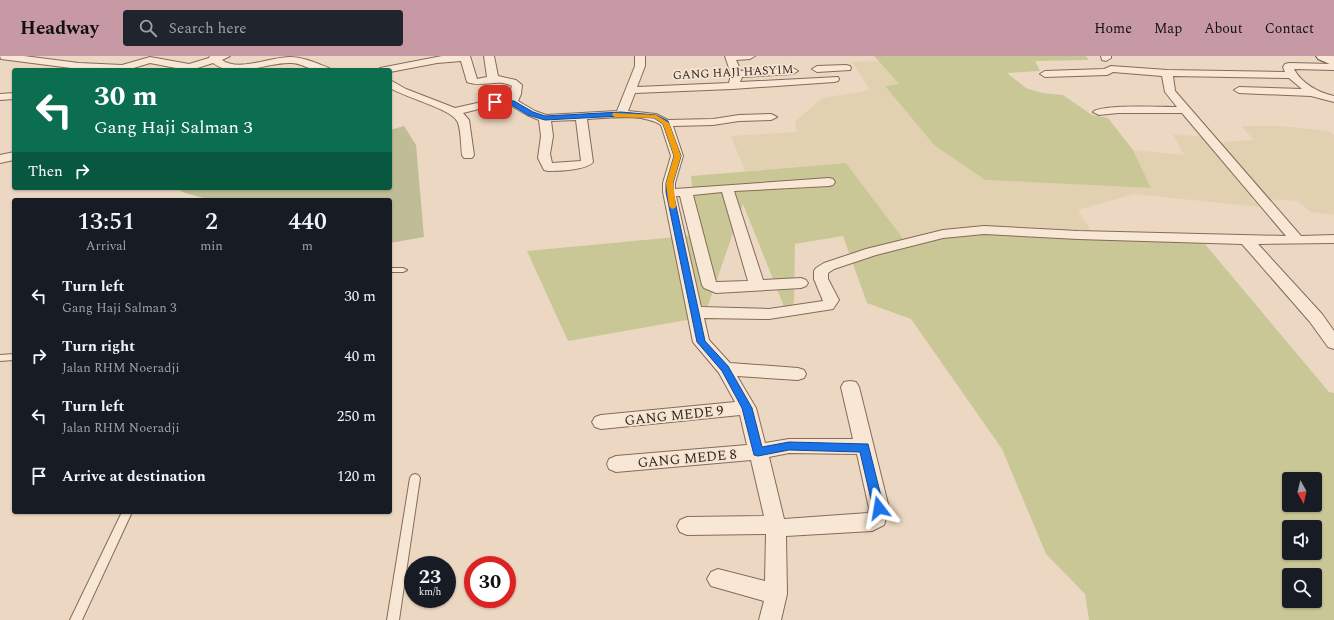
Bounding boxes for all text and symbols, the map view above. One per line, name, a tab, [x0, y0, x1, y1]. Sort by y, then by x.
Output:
search box	[123, 10, 403, 46]
text: Headway	[20, 14, 99, 43]
icon: search	[137, 17, 159, 39]
text: Search here	[169, 17, 247, 40]
text: Home	[1094, 18, 1132, 39]
text: Map	[1154, 18, 1182, 39]
text: About	[1204, 18, 1243, 39]
text: Contact	[1265, 18, 1314, 39]
street label: GANG HAJI HASYIM	[672, 60, 794, 85]
text: 30 m	[94, 75, 158, 118]
icon: left	[28, 84, 80, 136]
pin	[478, 85, 512, 119]
icon: arrive	[484, 91, 506, 113]
text: Gang Haji Salman 3	[94, 114, 253, 141]
text: Then	[28, 160, 63, 183]
icon: right	[71, 160, 93, 182]
text: 13:51	[77, 204, 135, 240]
text: 2	[205, 204, 218, 240]
text: 440	[288, 204, 327, 240]
text: Arrival	[86, 236, 126, 256]
text: min	[200, 236, 223, 256]
text: m	[302, 236, 313, 256]
text: Turn left	[62, 275, 124, 298]
icon: left	[28, 285, 50, 307]
text: 30 m	[344, 285, 376, 308]
text: Gang Haji Salman 3	[62, 298, 177, 318]
text: Turn right	[62, 335, 135, 358]
icon: right	[28, 345, 50, 367]
text: 40 m	[344, 345, 376, 368]
text: Jalan RHM Noeradji	[62, 358, 180, 378]
text: Turn left	[62, 395, 124, 418]
street label: GANG MEDE 9	[624, 400, 725, 431]
icon: left	[28, 405, 50, 427]
text: 250 m	[337, 405, 376, 428]
text: Jalan RHM Noeradji	[62, 418, 180, 438]
street label: GANG MEDE 8	[637, 444, 737, 473]
icon: arrive	[28, 465, 50, 487]
text: Arrive at destination	[62, 465, 206, 488]
text: 120 m	[337, 465, 376, 488]
north arrow	[1282, 472, 1322, 512]
map controls	[1282, 472, 1322, 608]
position arrow	[858, 487, 900, 529]
button: sound	[1282, 520, 1322, 560]
speed limit sign: 30	[464, 556, 516, 608]
text: 23	[419, 562, 441, 592]
button: search	[1282, 568, 1322, 608]
text: km/h	[419, 584, 441, 600]

